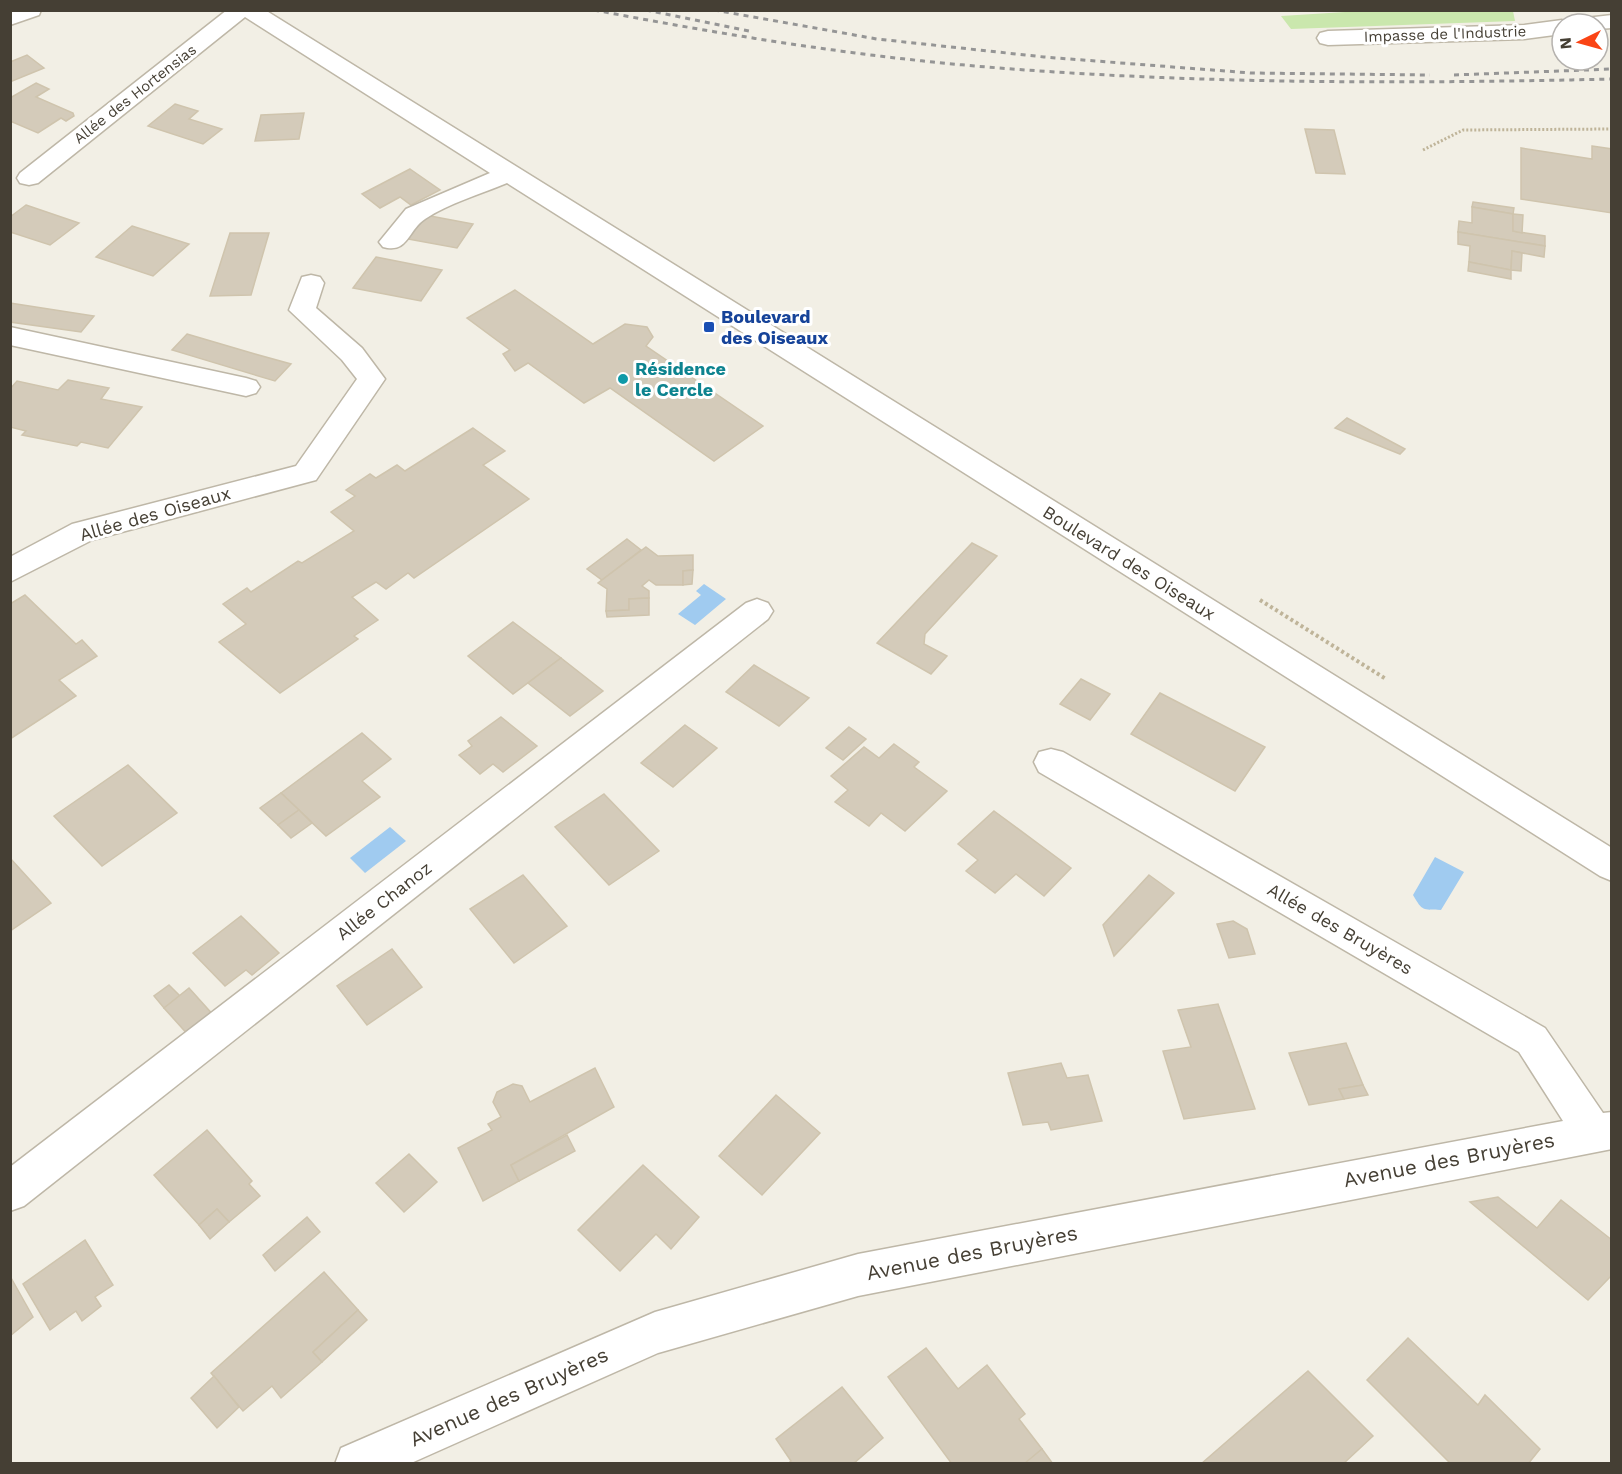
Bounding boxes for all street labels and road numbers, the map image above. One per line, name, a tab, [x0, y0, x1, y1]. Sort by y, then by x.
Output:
street label: Impasse de l'Industrie	[1364, 22, 1526, 46]
street label: Allée des Hortensias	[70, 40, 200, 147]
street label: Allée des Oiseaux	[77, 482, 233, 545]
street label: Boulevard des Oiseaux	[1039, 501, 1219, 624]
street label: Allée Chanoz	[332, 857, 435, 944]
street label: Allée des Bruyères	[1264, 878, 1416, 979]
street label: Avenue des Bruyères	[1341, 1127, 1557, 1192]
street label: Avenue des Bruyères	[864, 1220, 1080, 1285]
street label: Avenue des Bruyères	[406, 1341, 612, 1452]

